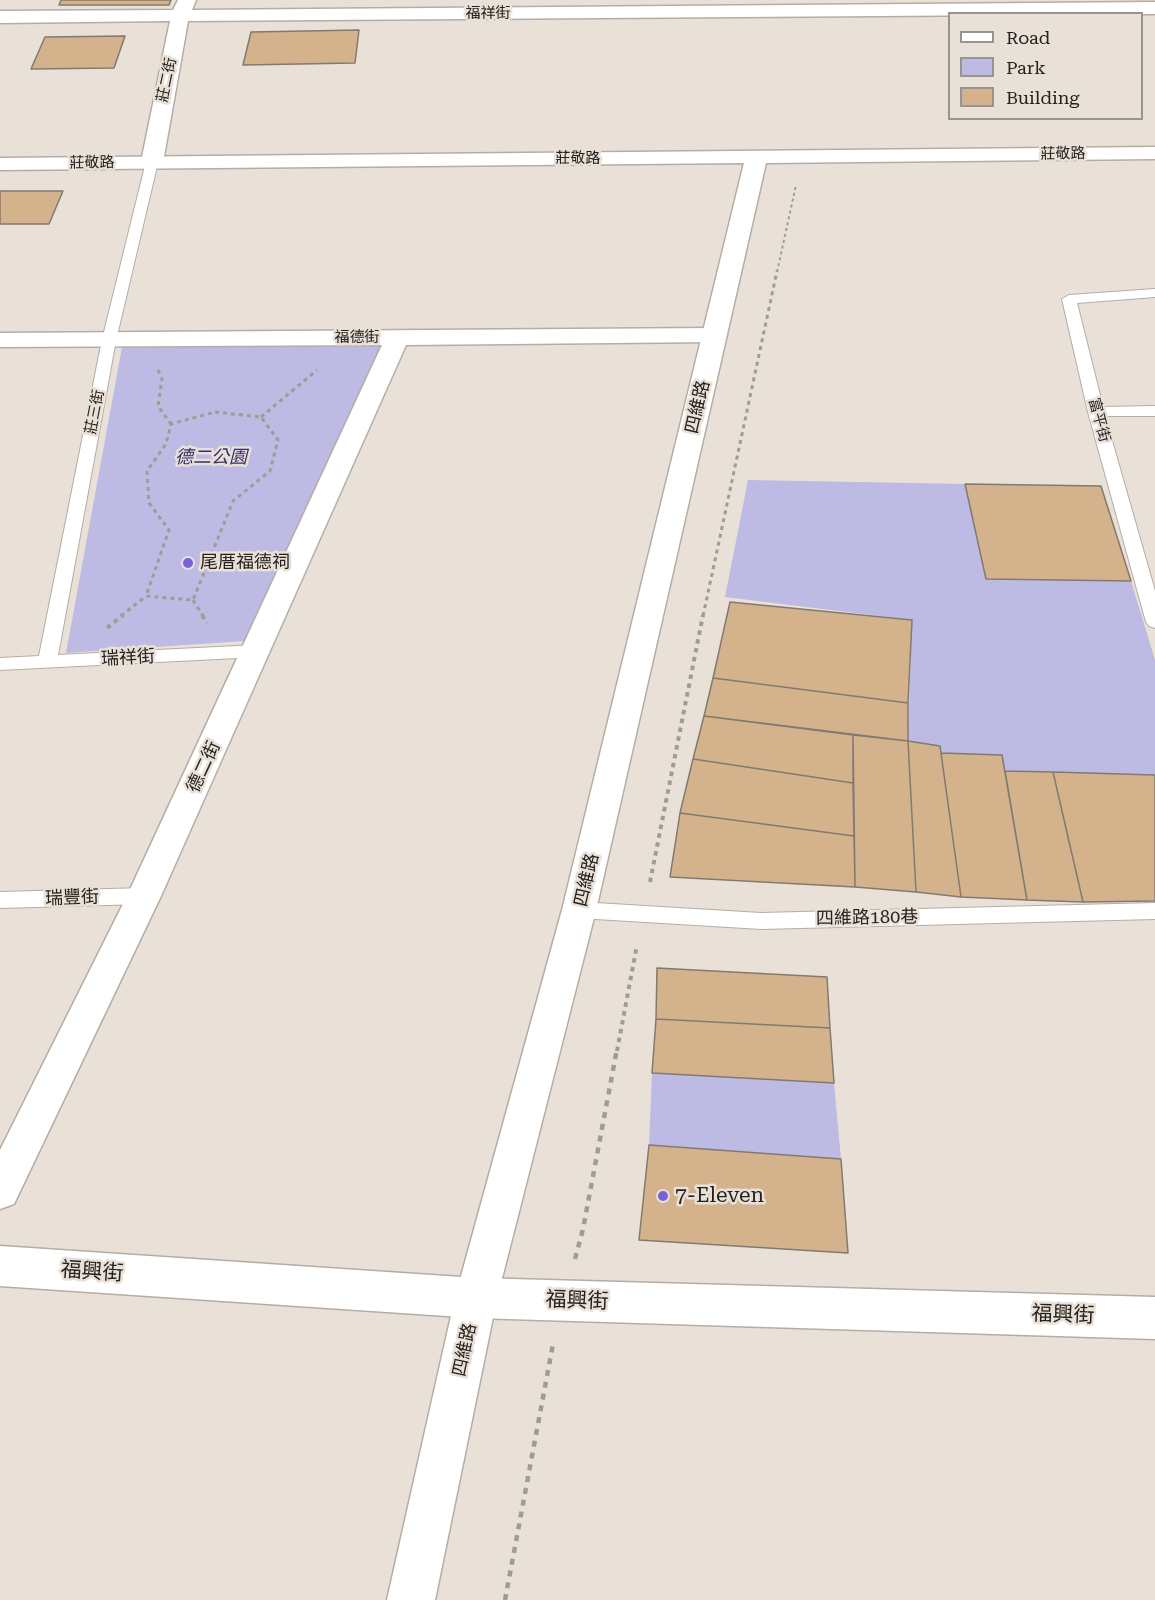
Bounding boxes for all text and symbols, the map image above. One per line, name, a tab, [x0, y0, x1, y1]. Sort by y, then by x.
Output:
street label: 福祥街	[466, 5, 510, 23]
legend	[948, 12, 1143, 120]
text: Road	[1006, 27, 1050, 48]
street label: 莊二街	[154, 56, 180, 104]
text: Park	[1006, 57, 1046, 78]
text: Building	[1006, 87, 1080, 108]
street label: 莊敬路	[1040, 145, 1086, 163]
street label: 莊敬路	[556, 150, 600, 168]
street label: 莊敬路	[69, 154, 115, 172]
street label: 福德街	[335, 329, 379, 347]
street label: 四維路	[681, 378, 715, 436]
street label: 莊三街	[82, 388, 108, 436]
street label: 富平街	[1084, 396, 1114, 444]
park label: 德二公園	[175, 447, 247, 469]
place label: 尾厝福德祠	[200, 552, 290, 574]
marker: 尾厝福德祠	[181, 556, 195, 570]
street label: 瑞祥街	[100, 646, 156, 670]
street label: 德二街	[183, 738, 225, 796]
street label: 四維路	[570, 851, 604, 909]
street label: 瑞豐街	[45, 886, 99, 910]
street label: 四維路180巷	[816, 906, 918, 930]
place label: 7-Eleven	[675, 1183, 764, 1209]
marker: 7-Eleven	[656, 1189, 670, 1203]
street label: 福興街	[60, 1257, 124, 1287]
street label: 福興街	[545, 1287, 609, 1315]
street label: 福興街	[1031, 1301, 1095, 1329]
street label: 四維路	[449, 1321, 481, 1379]

